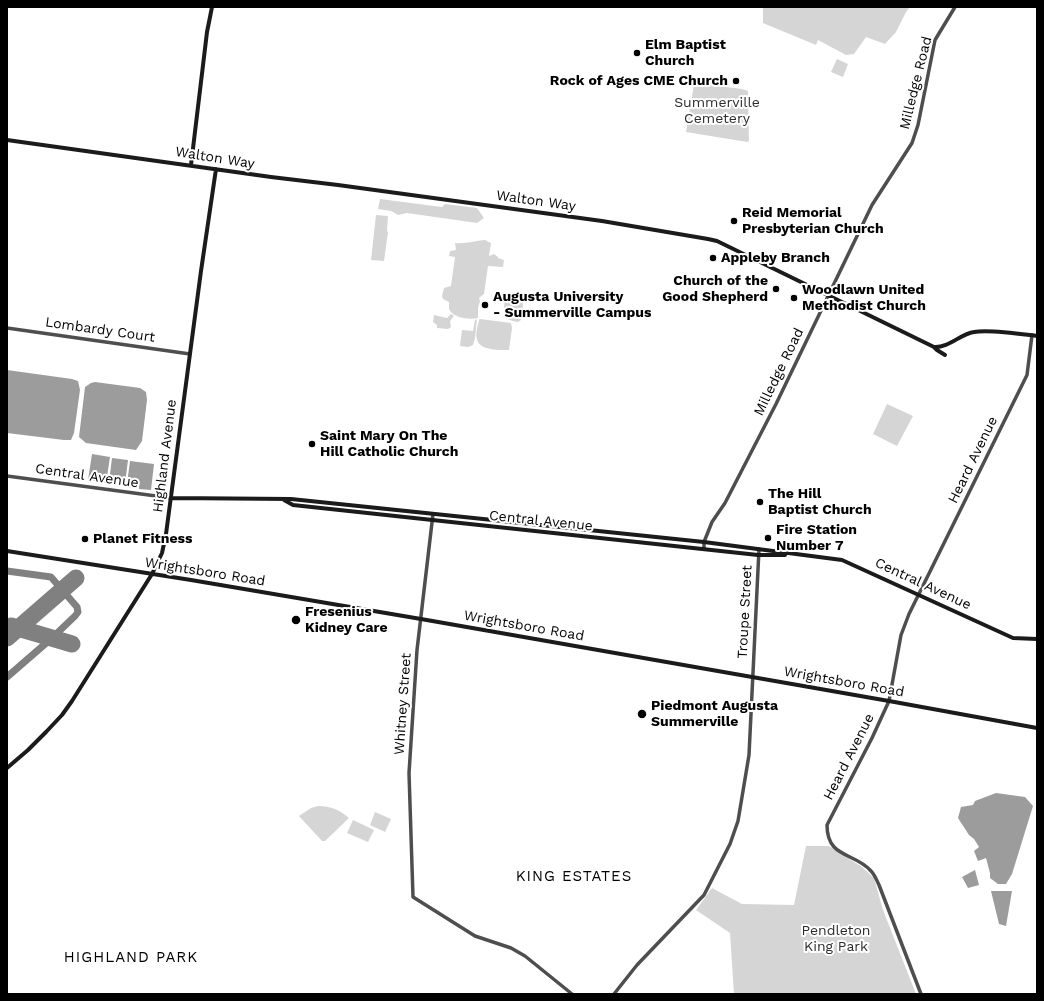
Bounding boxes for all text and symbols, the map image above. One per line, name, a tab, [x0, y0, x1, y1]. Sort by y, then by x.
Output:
street label: Milledge Road	[896, 35, 936, 131]
place label: Elm Baptist Church	[645, 37, 726, 70]
marker: Elm Baptist Church	[632, 48, 642, 58]
place label: Rock of Ages CME Church	[550, 73, 728, 89]
marker: Rock of Ages CME Church	[731, 76, 741, 86]
park label: Summerville Cemetery	[674, 95, 760, 128]
street label: Walton Way	[174, 143, 256, 173]
street label: Walton Way	[495, 187, 577, 215]
place label: Reid Memorial Presbyterian Church	[742, 205, 884, 238]
marker: Reid Memorial Presbyterian Church	[729, 216, 739, 226]
place label: Appleby Branch	[721, 250, 830, 266]
marker: Appleby Branch	[708, 253, 718, 263]
place label: Church of the Good Shepherd	[662, 273, 768, 306]
place label: Woodlawn United Methodist Church	[802, 282, 926, 314]
marker: Church of the Good Shepherd	[771, 284, 781, 294]
place label: Augusta University - Summerville Campus	[493, 289, 651, 322]
marker: Woodlawn United Methodist Church	[789, 293, 799, 303]
marker: Augusta University - Summerville Campus	[480, 300, 490, 310]
street label: Lombardy Court	[44, 314, 156, 346]
street label: Milledge Road	[751, 325, 807, 419]
street label: Highland Avenue	[150, 398, 180, 514]
street label: Heard Avenue	[945, 414, 1001, 506]
place label: Saint Mary On The Hill Catholic Church	[320, 428, 458, 460]
marker: Saint Mary On The Hill Catholic Church	[307, 439, 317, 449]
street label: Central Avenue	[34, 460, 140, 492]
place label: The Hill Baptist Church	[768, 486, 872, 518]
marker: The Hill Baptist Church	[755, 497, 765, 507]
street label: Central Avenue	[488, 507, 594, 535]
place label: Fire Station Number 7	[776, 522, 857, 554]
place label: Planet Fitness	[93, 531, 192, 547]
marker: Fire Station Number 7	[763, 533, 773, 543]
marker: Planet Fitness	[80, 534, 90, 544]
street label: Wrightsboro Road	[144, 554, 266, 590]
street label: Central Avenue	[872, 554, 974, 614]
street label: Troupe Street	[734, 565, 756, 659]
place label: Fresenius Kidney Care	[305, 604, 388, 636]
street label: Wrightsboro Road	[463, 607, 585, 645]
marker: Fresenius Kidney Care	[290, 614, 302, 626]
street label: Whitney Street	[391, 652, 415, 756]
street label: Wrightsboro Road	[783, 663, 905, 701]
place label: Piedmont Augusta Summerville	[651, 698, 778, 730]
marker: Piedmont Augusta Summerville	[636, 708, 648, 720]
street label: Heard Avenue	[820, 711, 878, 803]
district label: KING ESTATES	[516, 868, 632, 886]
park label: Pendleton King Park	[801, 923, 871, 956]
district label: HIGHLAND PARK	[64, 949, 198, 967]

